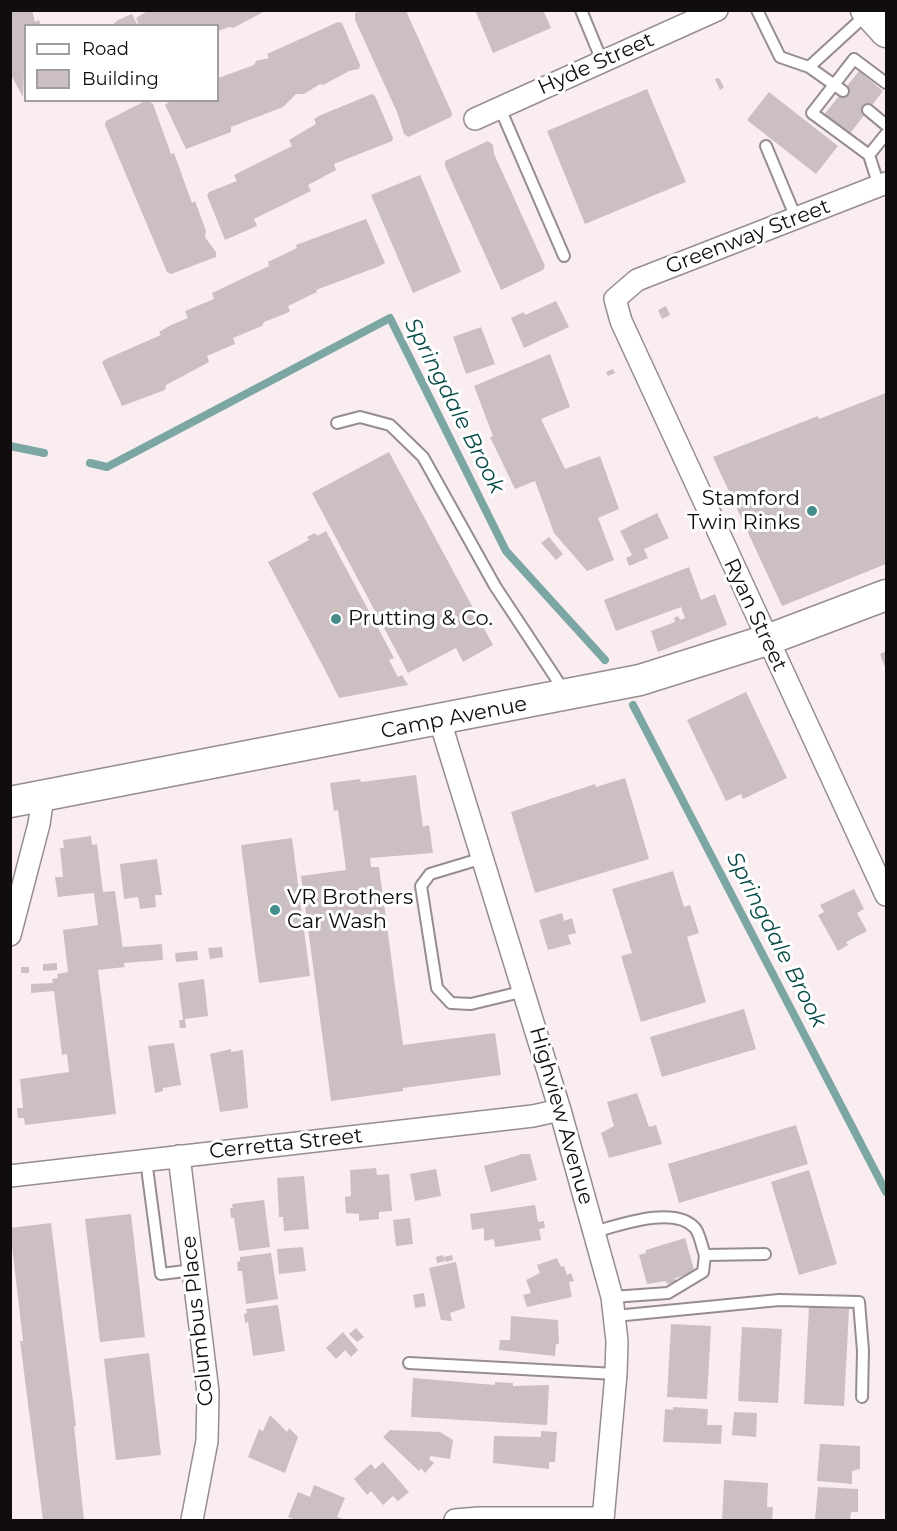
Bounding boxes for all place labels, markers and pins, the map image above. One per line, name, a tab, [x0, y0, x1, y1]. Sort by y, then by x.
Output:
place label: Stamford Twin Rinks	[687, 486, 800, 536]
marker: Stamford Twin Rinks	[805, 504, 819, 518]
place label: Prutting & Co.	[348, 606, 493, 632]
marker: Prutting & Co.	[329, 612, 343, 626]
place label: VR Brothers Car Wash	[287, 885, 413, 935]
marker: VR Brothers Car Wash	[268, 903, 282, 917]

